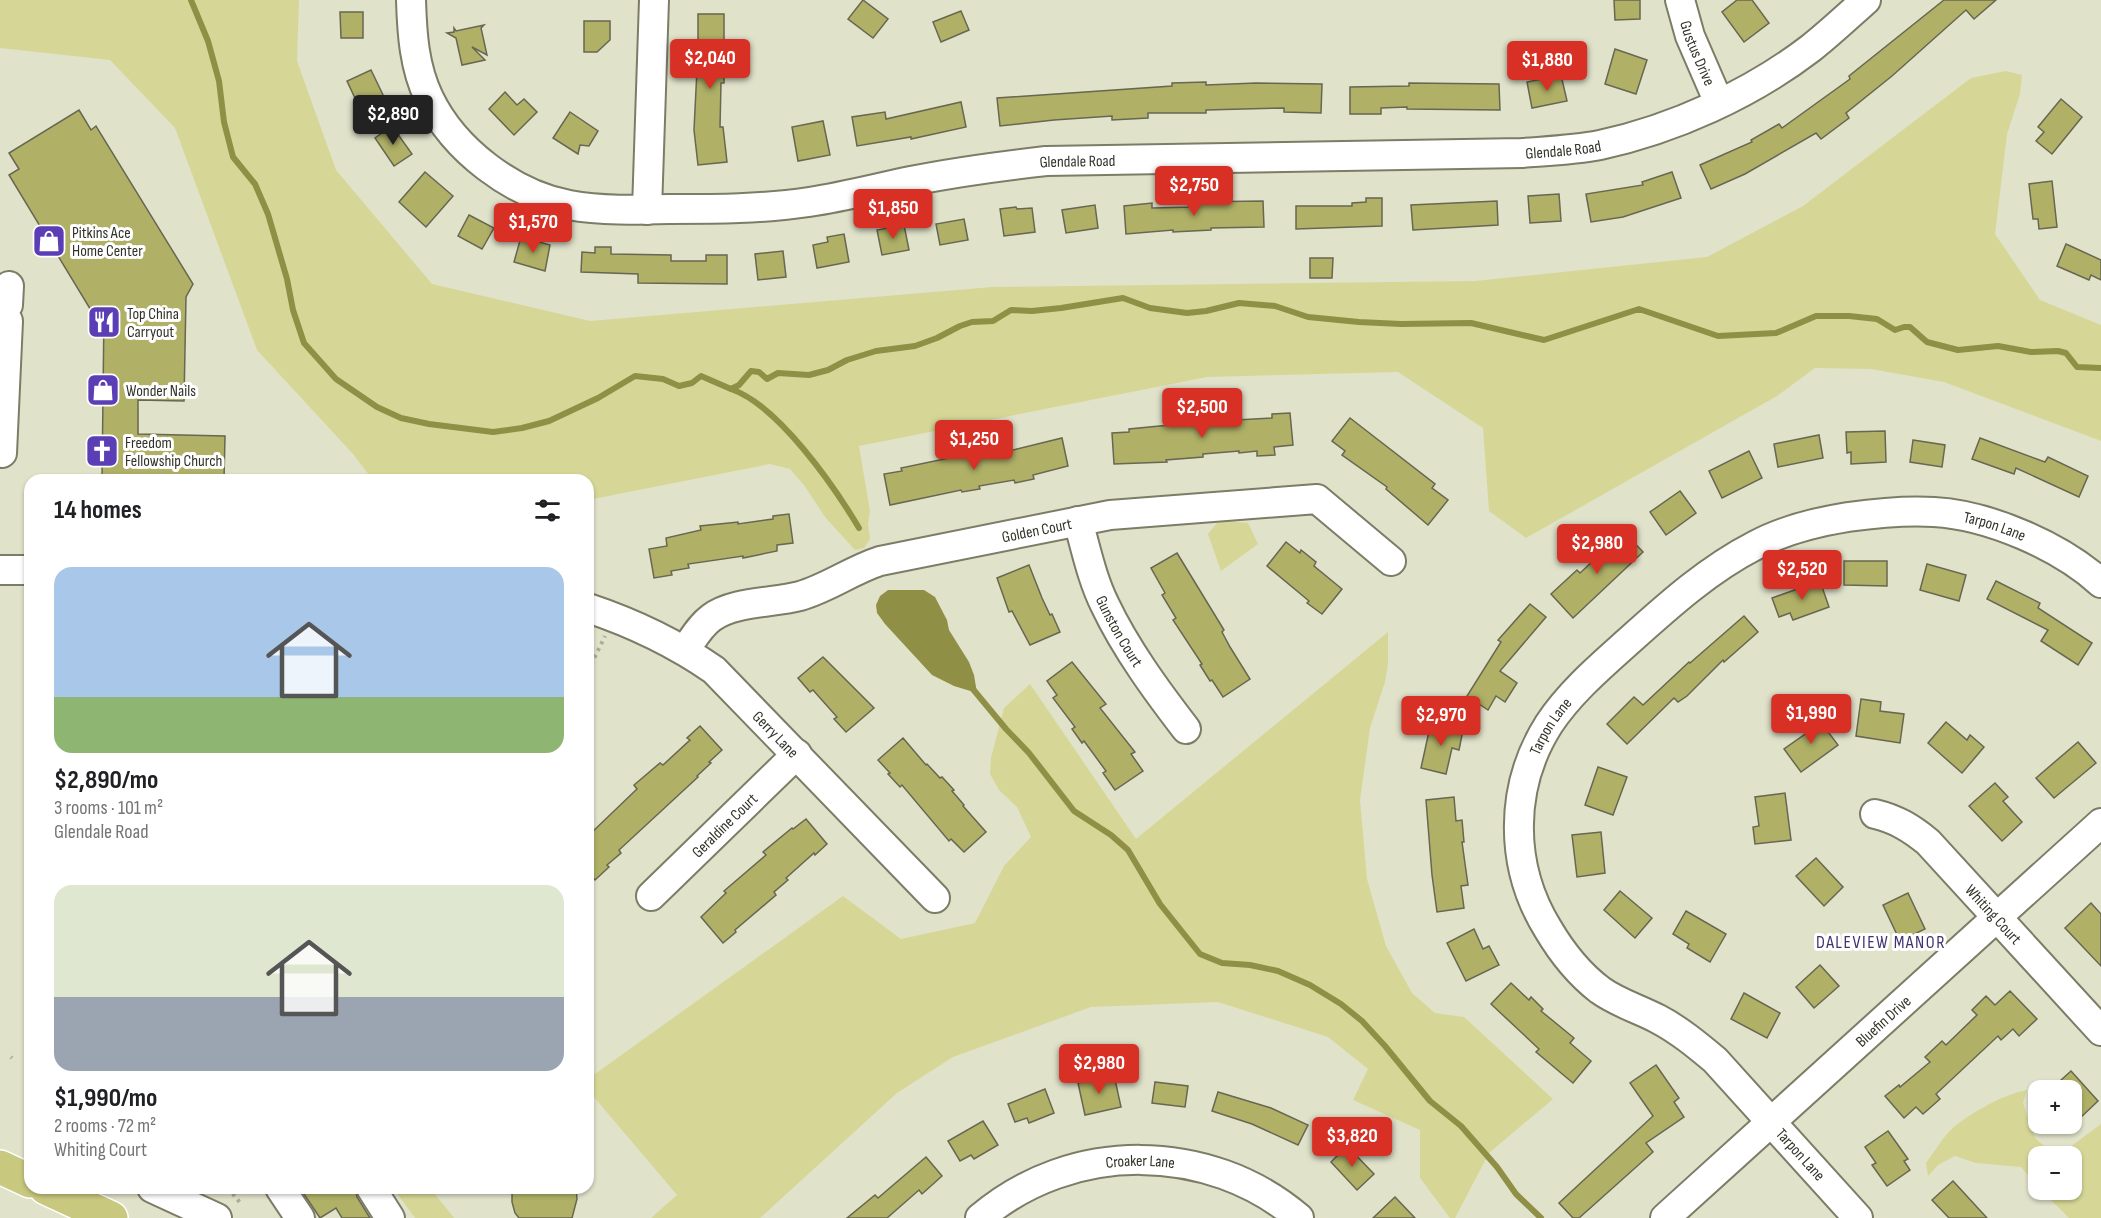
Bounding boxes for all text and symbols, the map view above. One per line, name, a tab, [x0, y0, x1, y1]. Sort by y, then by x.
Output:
street label: Gustus Drive	[1675, 19, 1718, 89]
pin: $2,040	[661, 39, 759, 90]
pin: $1,880	[1498, 41, 1596, 92]
text: $2,040	[684, 46, 736, 70]
text: $1,880	[1521, 48, 1573, 72]
pin: $2,890	[344, 95, 442, 146]
text: $2,890	[367, 102, 419, 126]
street label: Glendale Road	[1525, 137, 1603, 164]
street label: Glendale Road	[1039, 152, 1115, 173]
pin: $2,750	[1145, 166, 1243, 217]
text: $2,750	[1169, 173, 1219, 197]
pin: $1,850	[844, 189, 942, 240]
text: $1,850	[867, 196, 919, 220]
pin: $1,570	[484, 203, 582, 254]
text: $1,570	[508, 210, 558, 234]
shop icon: Pitkins Ace Home Center	[31, 223, 67, 259]
place label: Pitkins Ace Home Center	[72, 224, 143, 261]
restaurant icon: Top China Carryout	[86, 304, 122, 340]
place label: Top China Carryout	[127, 305, 179, 342]
shop icon: Wonder Nails	[85, 372, 121, 408]
place label: Wonder Nails	[126, 382, 196, 401]
pin: $2,500	[1153, 388, 1251, 439]
text: $2,500	[1176, 395, 1228, 419]
pin: $1,250	[925, 420, 1023, 471]
text: $1,250	[949, 427, 999, 451]
church icon: Freedom Fellowship Church	[84, 433, 120, 469]
place label: Freedom Fellowship Church	[125, 434, 222, 471]
icon: filters	[531, 494, 564, 527]
text: 14 homes	[54, 495, 142, 526]
street label: Tarpon Lane	[1962, 508, 2028, 546]
street label: Golden Court	[1000, 515, 1074, 547]
pin: $2,980	[1548, 524, 1646, 575]
text: $2,980	[1571, 531, 1623, 555]
pin: $2,520	[1753, 550, 1851, 601]
text: $2,520	[1777, 557, 1827, 581]
street label: Gunston Court	[1091, 593, 1146, 671]
icon: home	[255, 606, 363, 714]
street label: Tarpon Lane	[1526, 694, 1576, 758]
pin: $1,990	[1762, 694, 1860, 745]
pin: $2,970	[1392, 696, 1490, 747]
text: $1,990	[1785, 701, 1837, 725]
text: $2,970	[1415, 703, 1467, 727]
street label: Gerry Lane	[748, 708, 802, 762]
text: $2,890/mo	[54, 765, 158, 796]
street label: Geraldine Court	[688, 790, 762, 862]
text: 3 rooms · 101 m²	[54, 796, 163, 820]
text: Glendale Road	[54, 820, 149, 844]
street label: Whiting Court	[1961, 881, 2025, 949]
icon: home	[255, 924, 363, 1032]
district label: DALEVIEW MANOR	[1816, 932, 1946, 953]
street label: Bluefin Drive	[1852, 992, 1915, 1051]
pin: $2,980	[1050, 1044, 1148, 1095]
text: $2,980	[1073, 1051, 1125, 1075]
map controls	[2028, 1080, 2082, 1200]
button: +	[2028, 1080, 2082, 1134]
text: $1,990/mo	[54, 1083, 157, 1114]
text: 2 rooms · 72 m²	[54, 1114, 156, 1138]
pin: $3,820	[1303, 1117, 1401, 1168]
text: $3,820	[1326, 1124, 1378, 1148]
street label: Tarpon Lane	[1771, 1125, 1828, 1185]
text: Whiting Court	[54, 1138, 147, 1162]
button: −	[2028, 1146, 2082, 1200]
street label: Croaker Lane	[1104, 1152, 1176, 1173]

